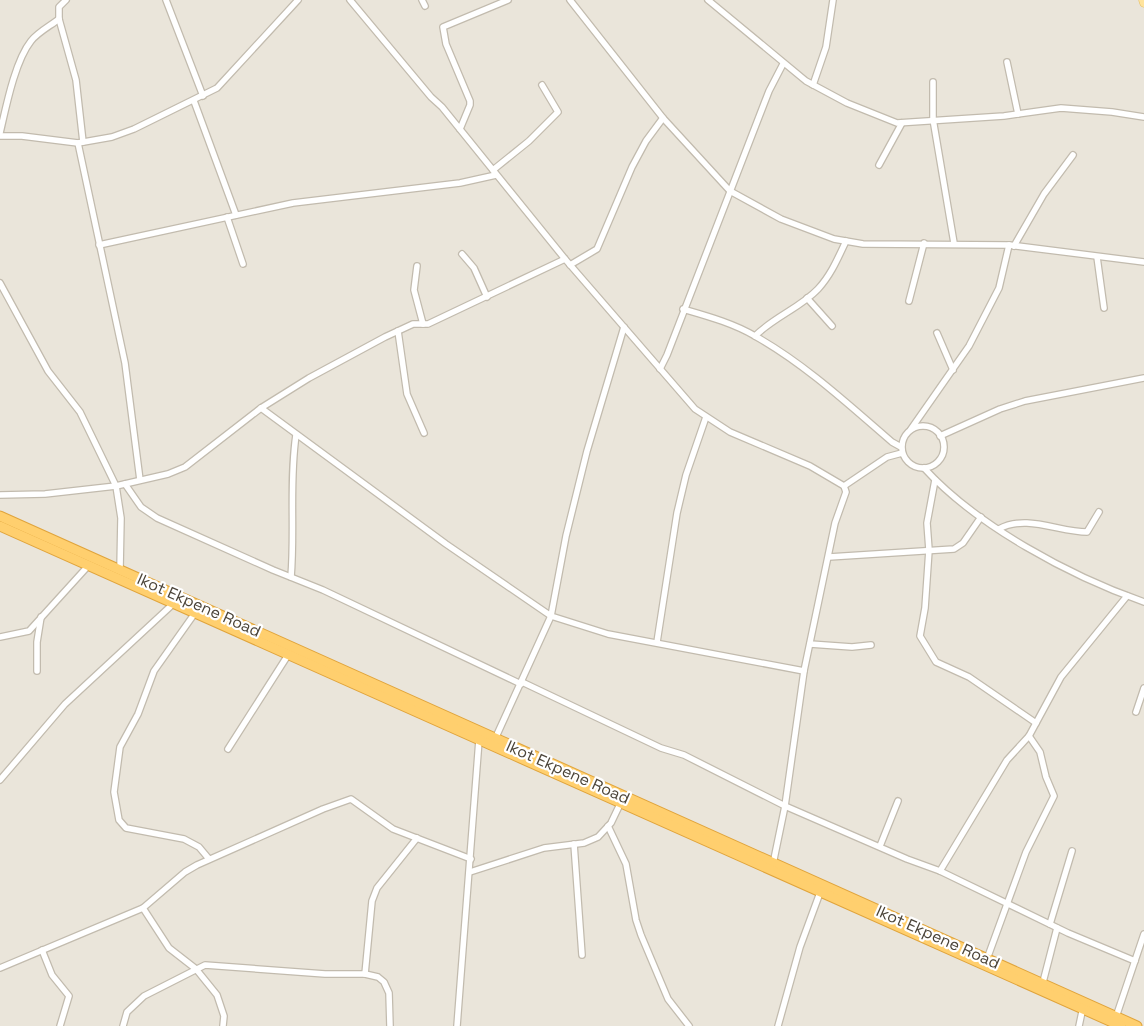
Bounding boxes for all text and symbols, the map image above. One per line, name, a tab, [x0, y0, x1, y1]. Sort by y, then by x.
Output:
street label: Ikot Ekpene Road	[134, 568, 264, 642]
street label: Ikot Ekpene Road	[503, 735, 633, 809]
street label: Ikot Ekpene Road	[873, 900, 1003, 974]

